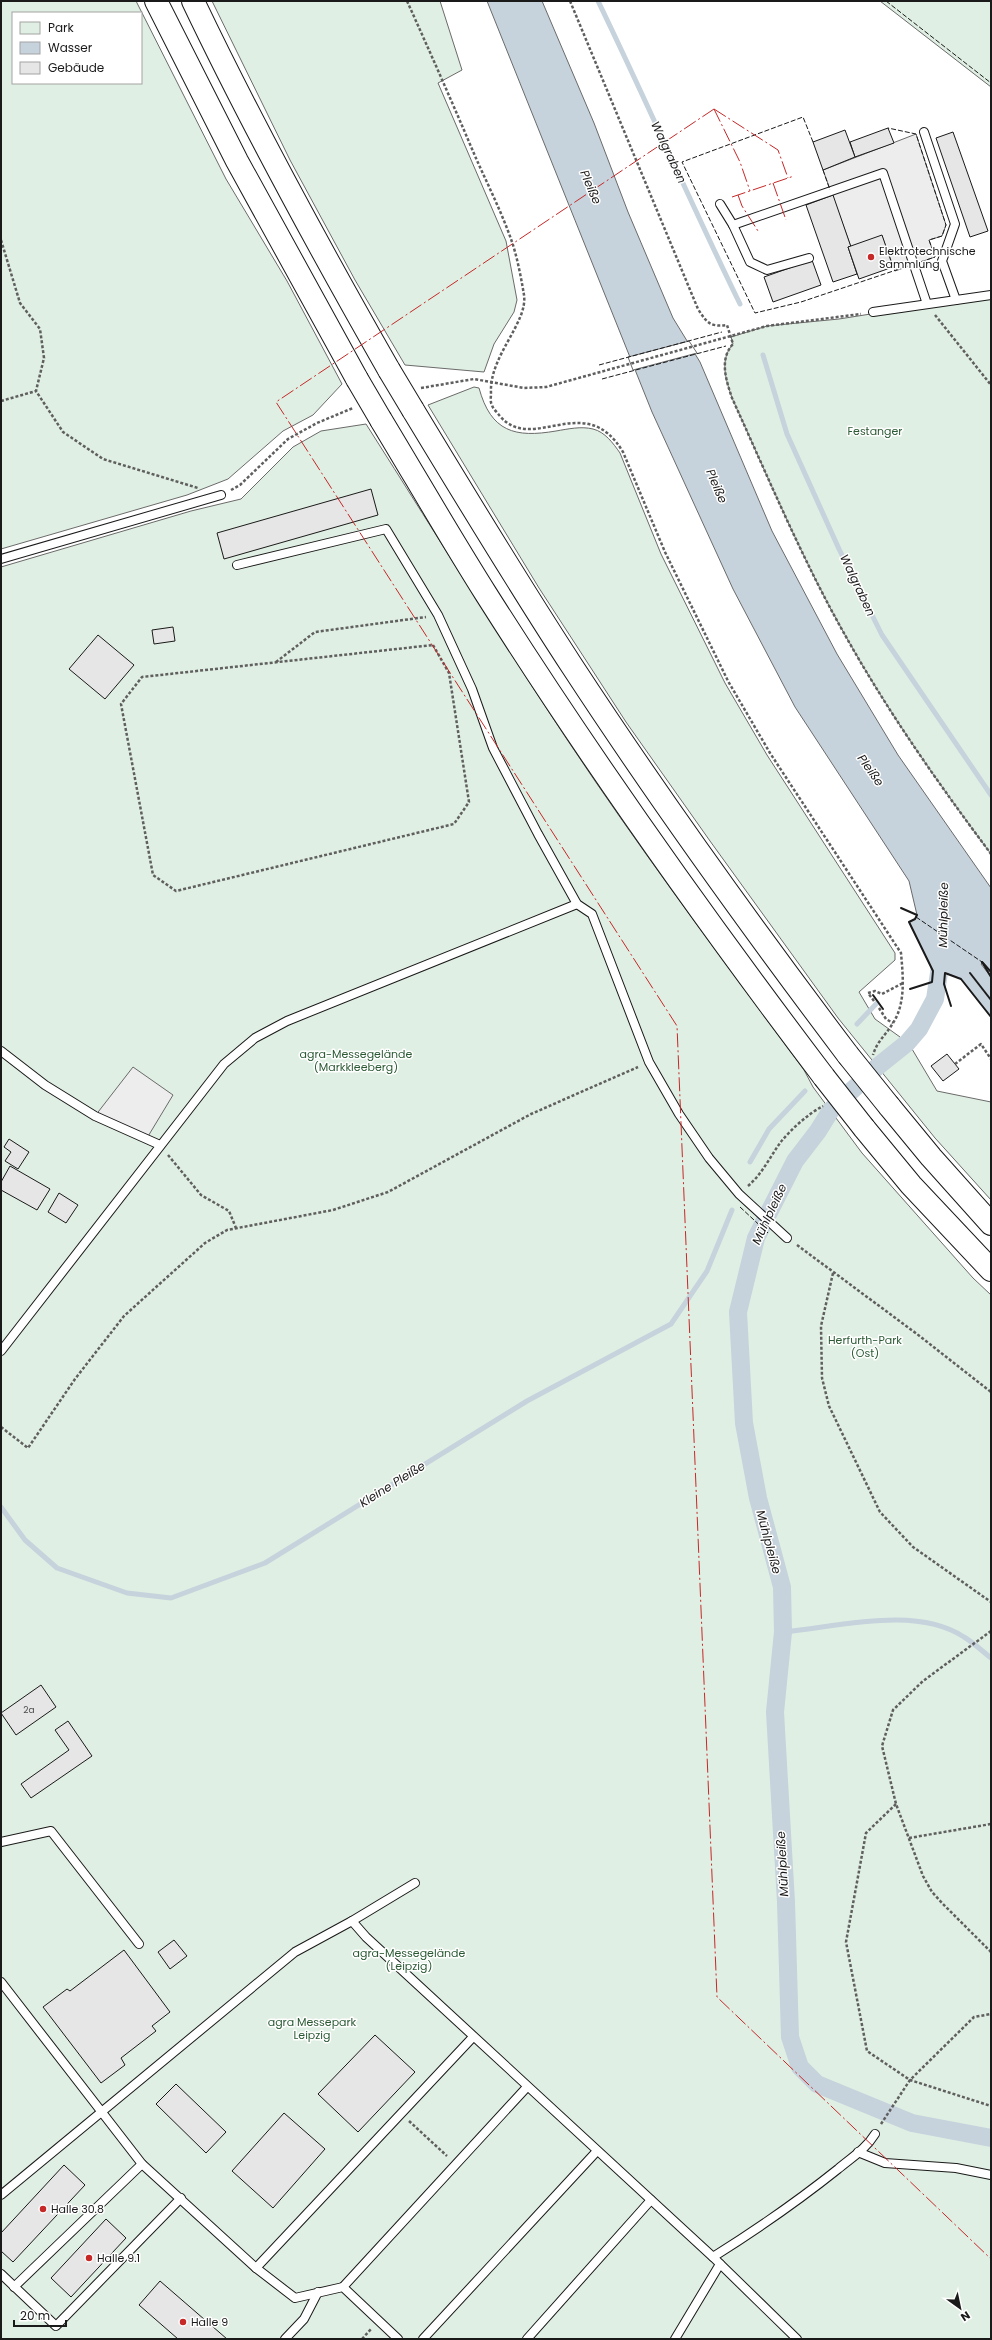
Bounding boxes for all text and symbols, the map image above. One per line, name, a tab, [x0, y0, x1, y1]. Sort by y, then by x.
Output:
legend	[12, 12, 142, 84]
text: Park	[48, 19, 75, 36]
text: Wasser	[48, 39, 93, 56]
text: Gebäude	[48, 59, 104, 76]
water label: Walgraben	[647, 118, 691, 186]
water label: Pleiße	[576, 167, 606, 207]
place label: Elektrotechnische Sammlung	[879, 243, 976, 272]
marker: Elektrotechnische Sammlung	[866, 252, 876, 262]
park label: Festanger	[848, 423, 902, 439]
water label: Pleiße	[702, 466, 732, 506]
water label: Walgraben	[836, 551, 880, 619]
water label: Pleiße	[854, 751, 889, 790]
water label: Mühlpleiße	[934, 882, 952, 948]
park label: agra-Messegelände (Markkleeberg)	[300, 1046, 413, 1075]
water label: Mühlpleiße	[747, 1180, 791, 1247]
park label: Herfurth-Park (Ost)	[828, 1332, 902, 1361]
water label: Kleine Pleiße	[356, 1457, 429, 1511]
water label: Mühlpleiße	[752, 1508, 786, 1576]
house number: 2a	[23, 1704, 35, 1716]
water label: Mühlpleiße	[772, 1830, 792, 1897]
park label: agra-Messegelände (Leipzig)	[353, 1945, 466, 1974]
park label: agra Messepark Leipzig	[268, 2014, 357, 2043]
place label: Halle 30.8	[51, 2201, 104, 2217]
marker: Halle 30.8	[38, 2204, 48, 2214]
place label: Halle 9.1	[97, 2250, 140, 2266]
marker: Halle 9.1	[84, 2253, 94, 2263]
north arrow	[940, 2288, 980, 2328]
scale bar	[14, 2302, 66, 2328]
text: 20 m	[20, 2307, 50, 2324]
text: N	[958, 2307, 973, 2325]
place label: Halle 9	[191, 2314, 228, 2330]
marker: Halle 9	[178, 2317, 188, 2327]

